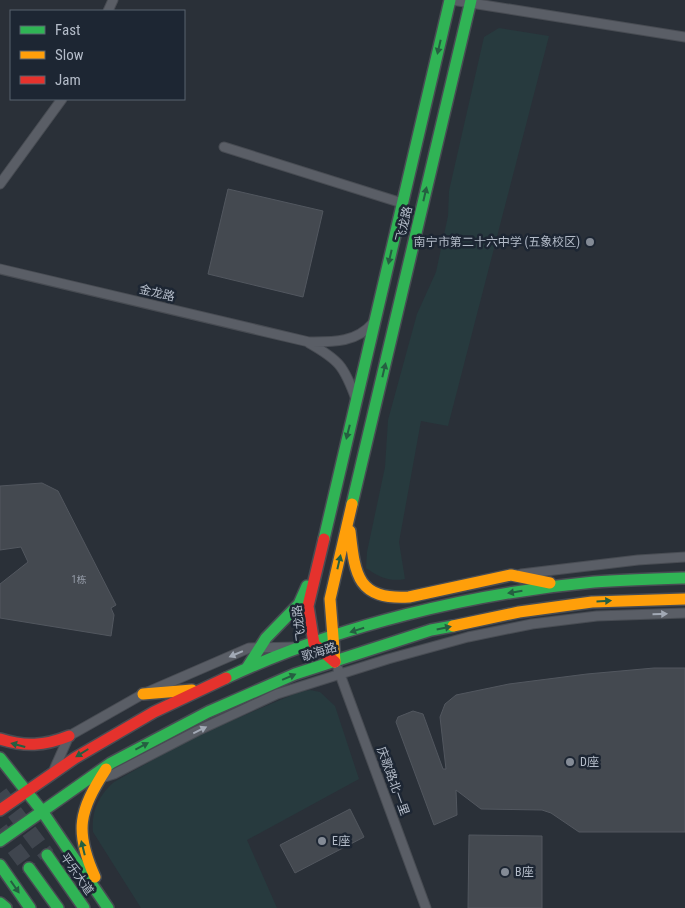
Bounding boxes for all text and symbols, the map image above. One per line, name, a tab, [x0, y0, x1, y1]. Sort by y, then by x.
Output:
legend	[10, 10, 185, 100]
text: Fast	[55, 21, 80, 39]
one-way arrow	[435, 40, 443, 55]
text: Slow	[55, 46, 84, 64]
text: Jam	[55, 71, 81, 89]
one-way arrow	[421, 187, 429, 202]
street label: 飞龙路	[393, 205, 415, 243]
place label: 南宁市第二十六中学 (五象校区)	[414, 235, 580, 249]
marker: 南宁市第二十六中学 (五象校区)	[584, 236, 596, 248]
one-way arrow	[386, 249, 394, 264]
street label: 金龙路	[138, 282, 176, 304]
one-way arrow	[380, 362, 388, 377]
one-way arrow	[344, 424, 352, 439]
one-way arrow	[335, 554, 343, 569]
house number: 1栋	[72, 574, 86, 585]
one-way arrow	[506, 588, 522, 596]
one-way arrow	[596, 597, 612, 605]
street label: 飞龙路	[290, 604, 308, 642]
one-way arrow	[652, 610, 668, 618]
one-way arrow	[436, 623, 452, 631]
one-way arrow	[349, 627, 364, 635]
street label: 歌海路	[300, 640, 338, 664]
one-way arrow	[229, 650, 243, 658]
one-way arrow	[282, 673, 297, 681]
one-way arrow	[193, 726, 207, 734]
one-way arrow	[10, 740, 25, 748]
one-way arrow	[135, 742, 149, 750]
street label: 庆歌路北一里	[374, 745, 412, 817]
one-way arrow	[75, 749, 88, 758]
place label: D座	[580, 755, 599, 769]
marker: D座	[564, 756, 576, 768]
place label: E座	[332, 834, 350, 848]
marker: E座	[316, 835, 328, 847]
one-way arrow	[78, 841, 86, 856]
street label: 平乐大道	[57, 850, 97, 898]
place label: B座	[515, 865, 534, 879]
marker: B座	[499, 866, 511, 878]
one-way arrow	[10, 880, 20, 894]

